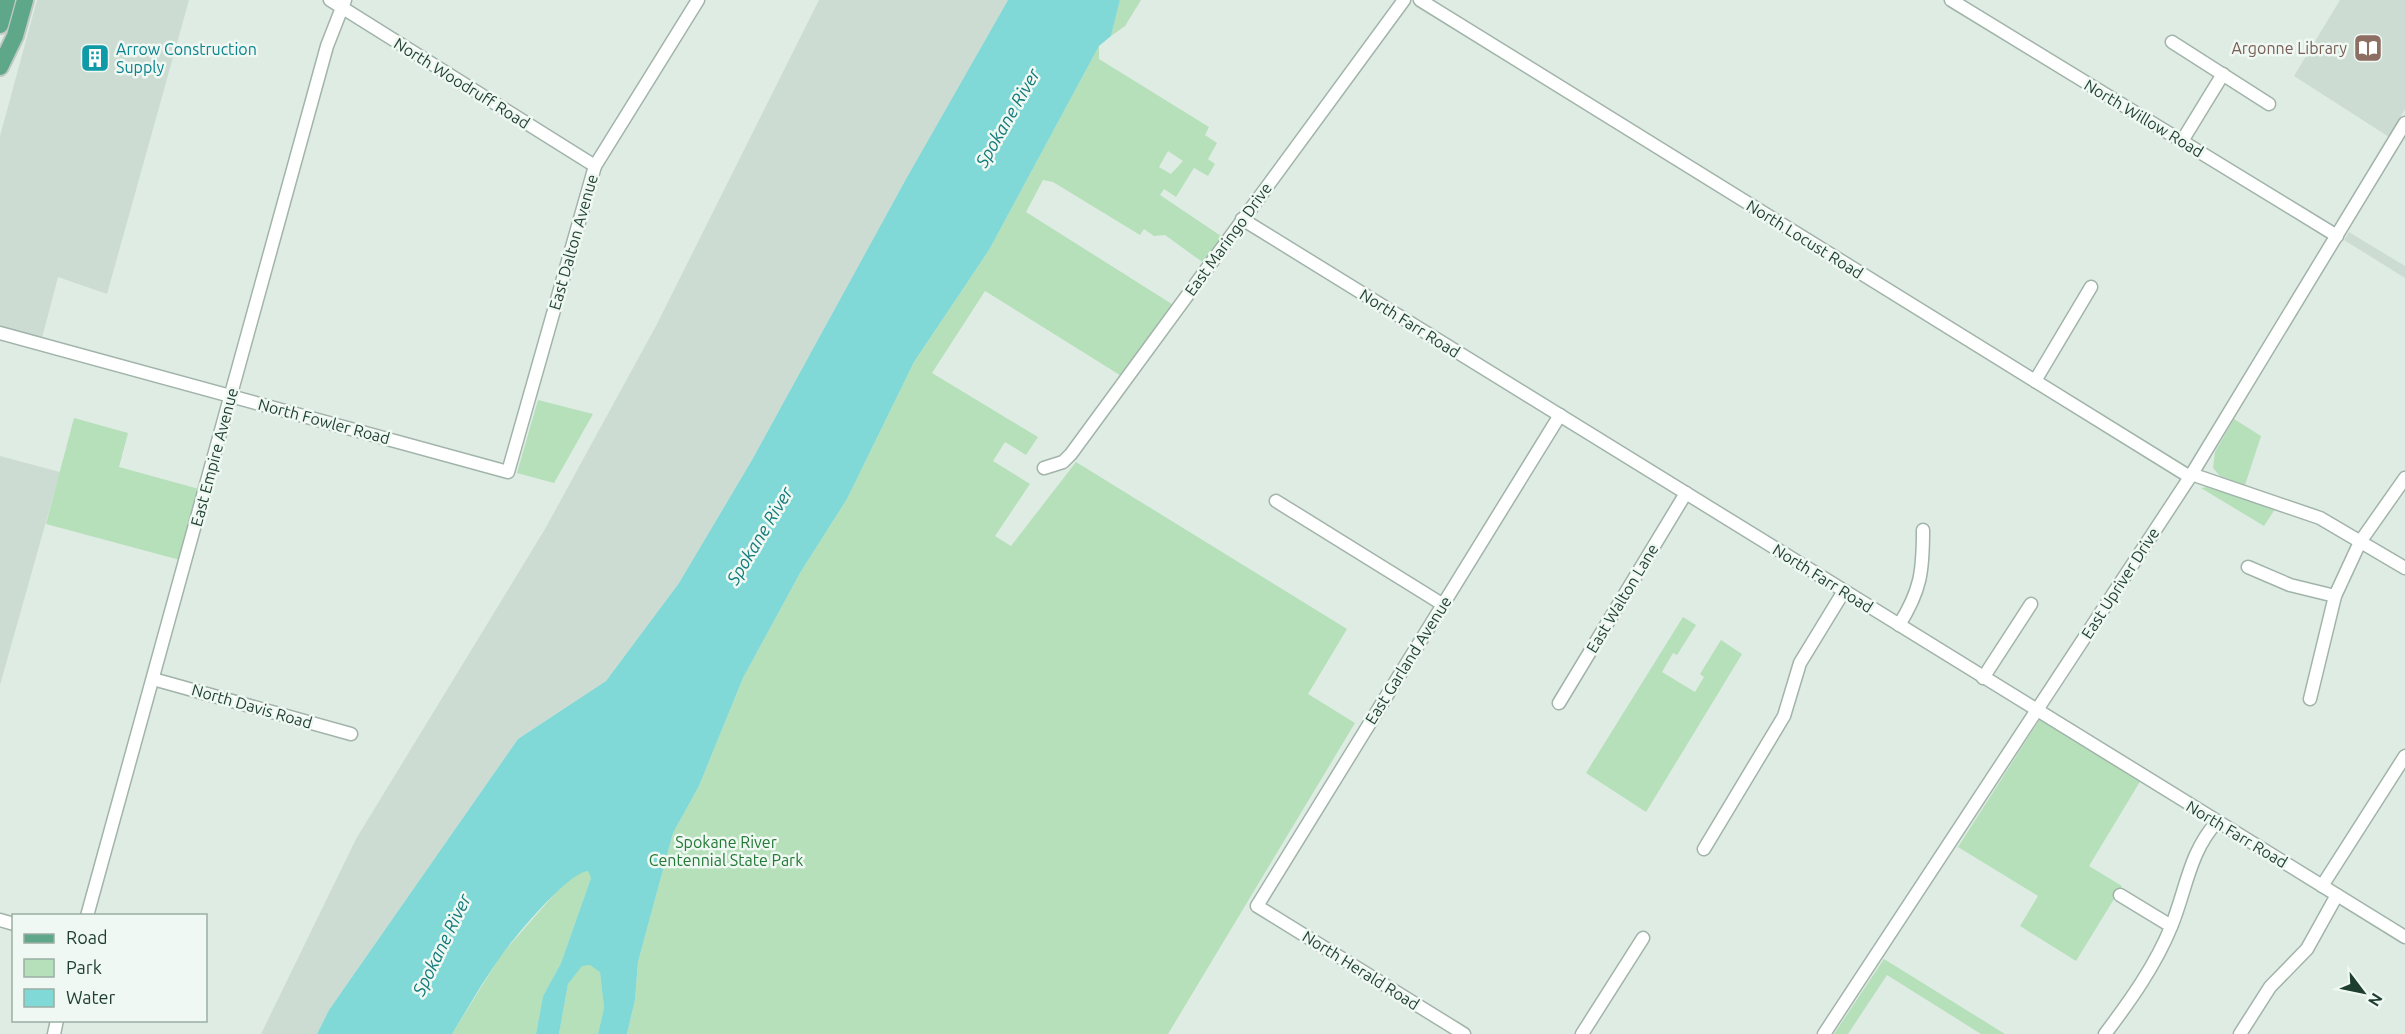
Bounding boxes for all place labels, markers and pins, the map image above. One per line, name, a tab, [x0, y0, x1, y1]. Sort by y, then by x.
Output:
library icon: Argonne Library	[2352, 32, 2384, 64]
place label: Argonne Library	[2231, 39, 2347, 57]
place label: Arrow Construction Supply	[116, 40, 257, 76]
building icon: Arrow Construction Supply	[79, 42, 111, 74]

